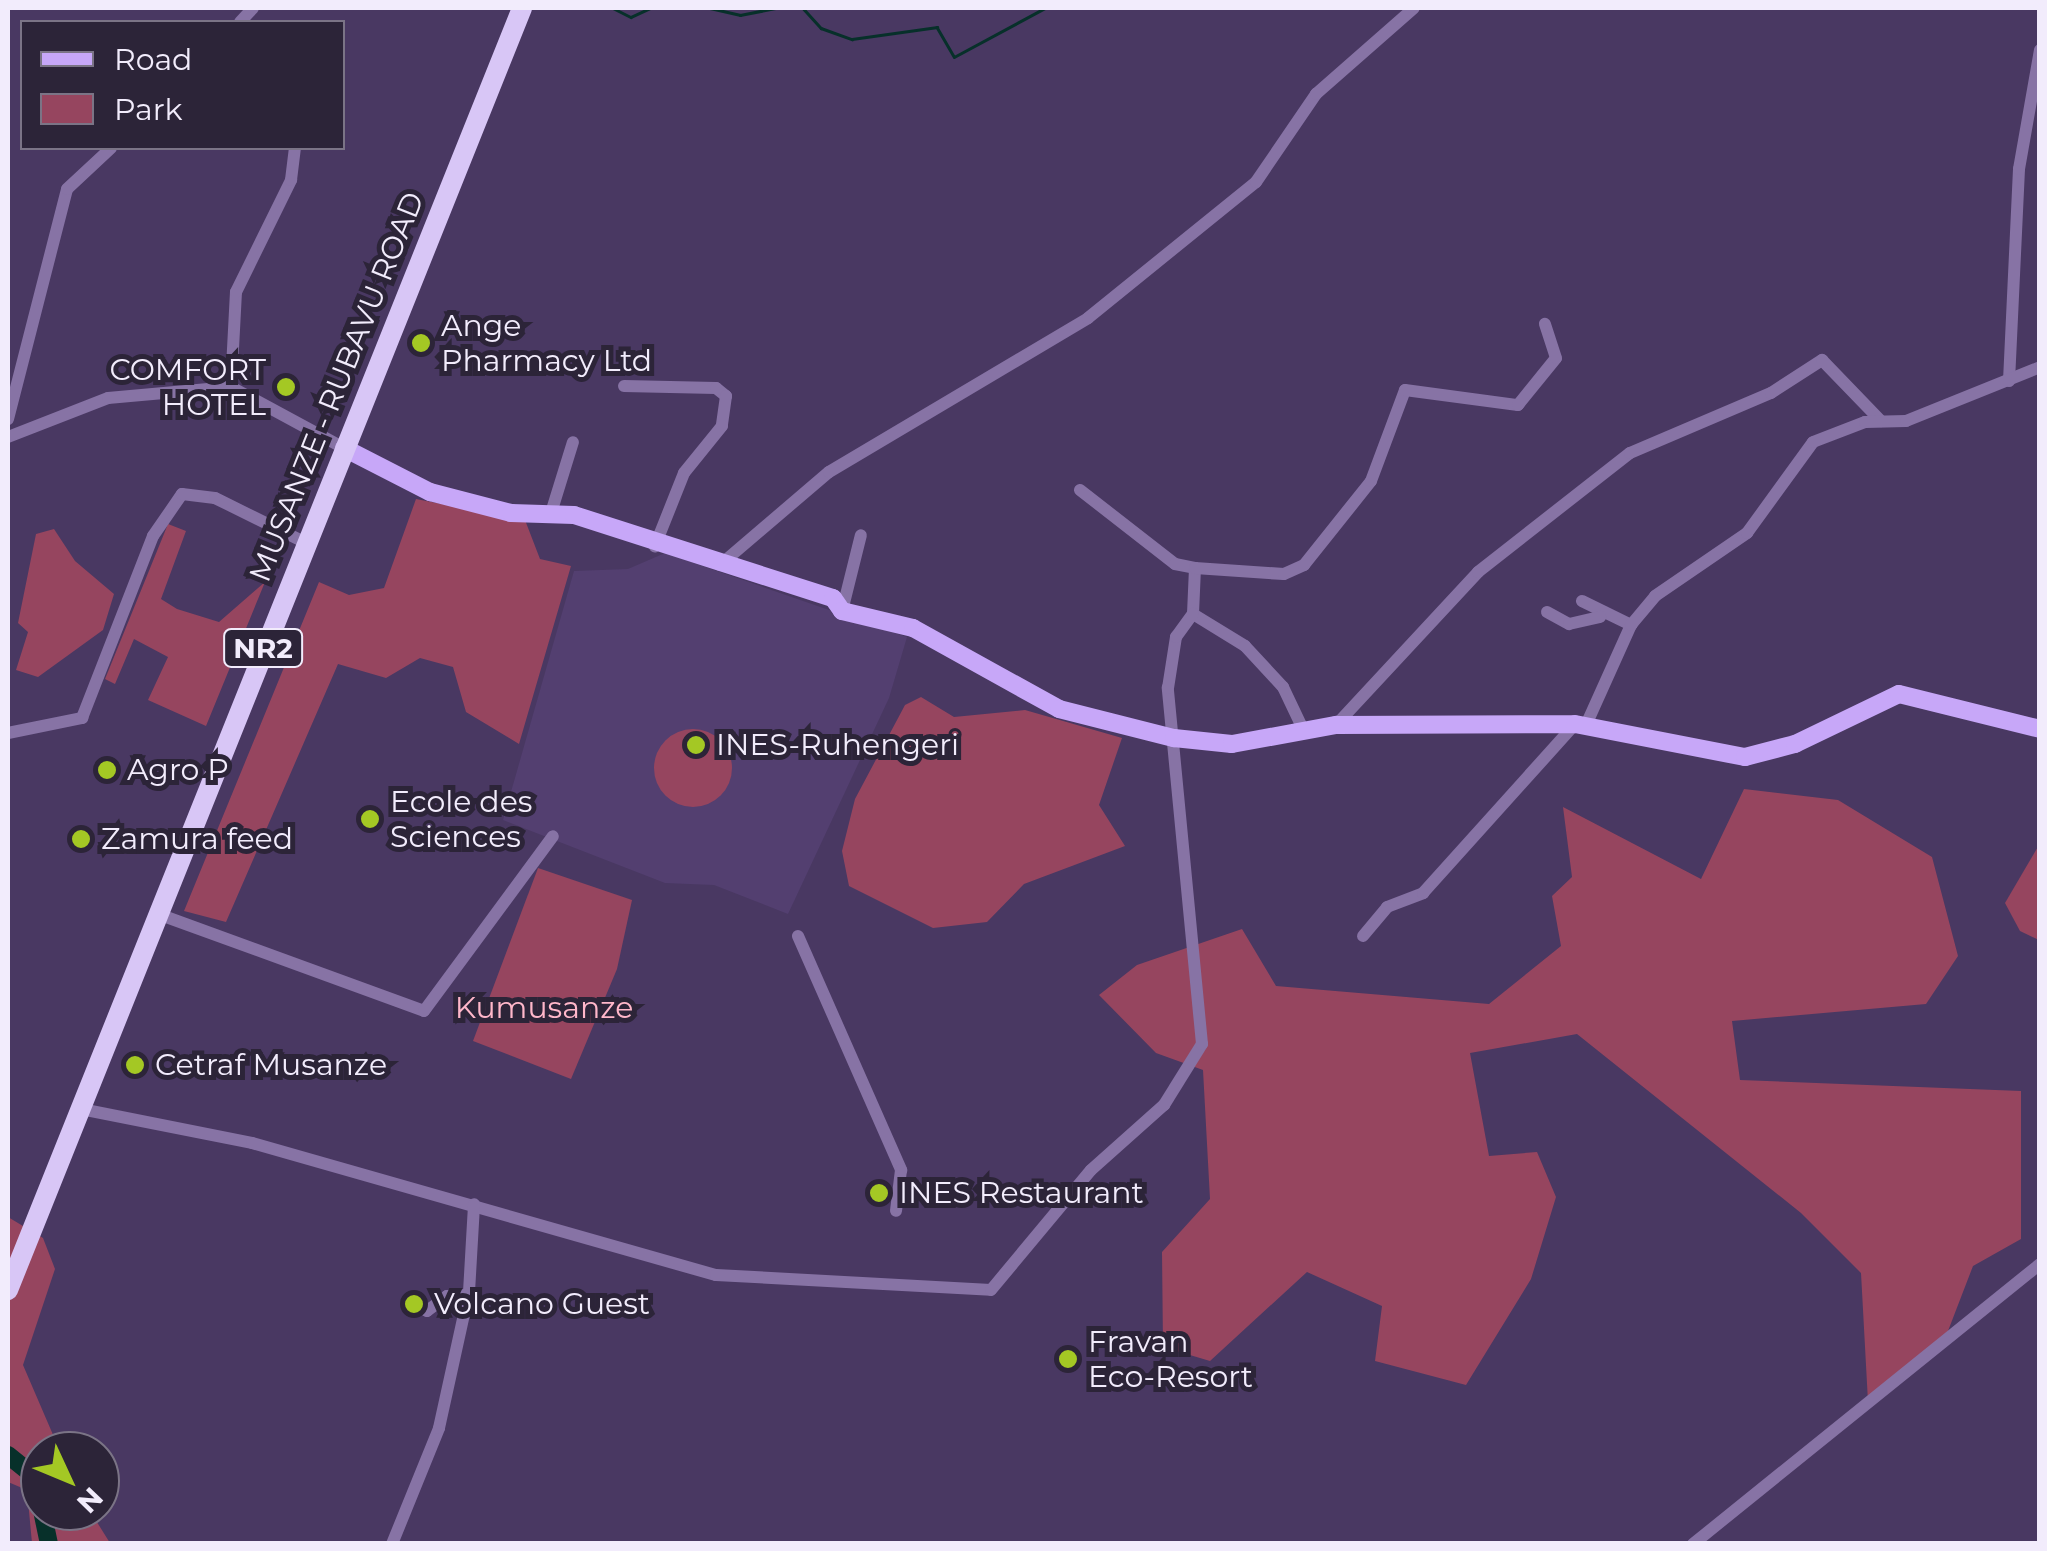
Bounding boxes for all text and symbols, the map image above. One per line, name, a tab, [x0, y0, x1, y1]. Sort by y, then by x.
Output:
legend	[20, 20, 345, 150]
text: Road	[114, 41, 192, 78]
text: Park	[114, 91, 183, 128]
street label: MUSANZE - RUBAVU ROAD	[242, 187, 432, 587]
place label: Ange Pharmacy Ltd	[441, 308, 652, 378]
marker: Ange Pharmacy Ltd	[410, 332, 432, 354]
place label: COMFORT HOTEL	[109, 352, 266, 422]
marker: COMFORT HOTEL	[275, 376, 297, 398]
road number: NR2	[223, 625, 303, 671]
place label: INES-Ruhengeri	[716, 727, 959, 763]
marker: INES-Ruhengeri	[685, 734, 707, 756]
place label: Agro P	[127, 752, 229, 788]
marker: Agro P	[96, 759, 118, 781]
place label: Ecole des Sciences	[390, 784, 532, 854]
marker: Ecole des Sciences	[359, 808, 381, 830]
place label: Zamura feed	[101, 821, 293, 857]
marker: Zamura feed	[70, 828, 92, 850]
park label: Kumusanze	[455, 990, 633, 1026]
place label: Cetraf Musanze	[155, 1047, 387, 1083]
marker: Cetraf Musanze	[124, 1054, 146, 1076]
place label: INES Restaurant	[899, 1175, 1144, 1211]
marker: INES Restaurant	[868, 1182, 890, 1204]
place label: Volcano Guest	[434, 1286, 650, 1322]
marker: Volcano Guest	[403, 1293, 425, 1315]
place label: Fravan Eco-Resort	[1088, 1324, 1253, 1394]
marker: Fravan Eco-Resort	[1057, 1348, 1079, 1370]
north arrow	[20, 1431, 120, 1531]
text: N	[70, 1481, 110, 1520]

